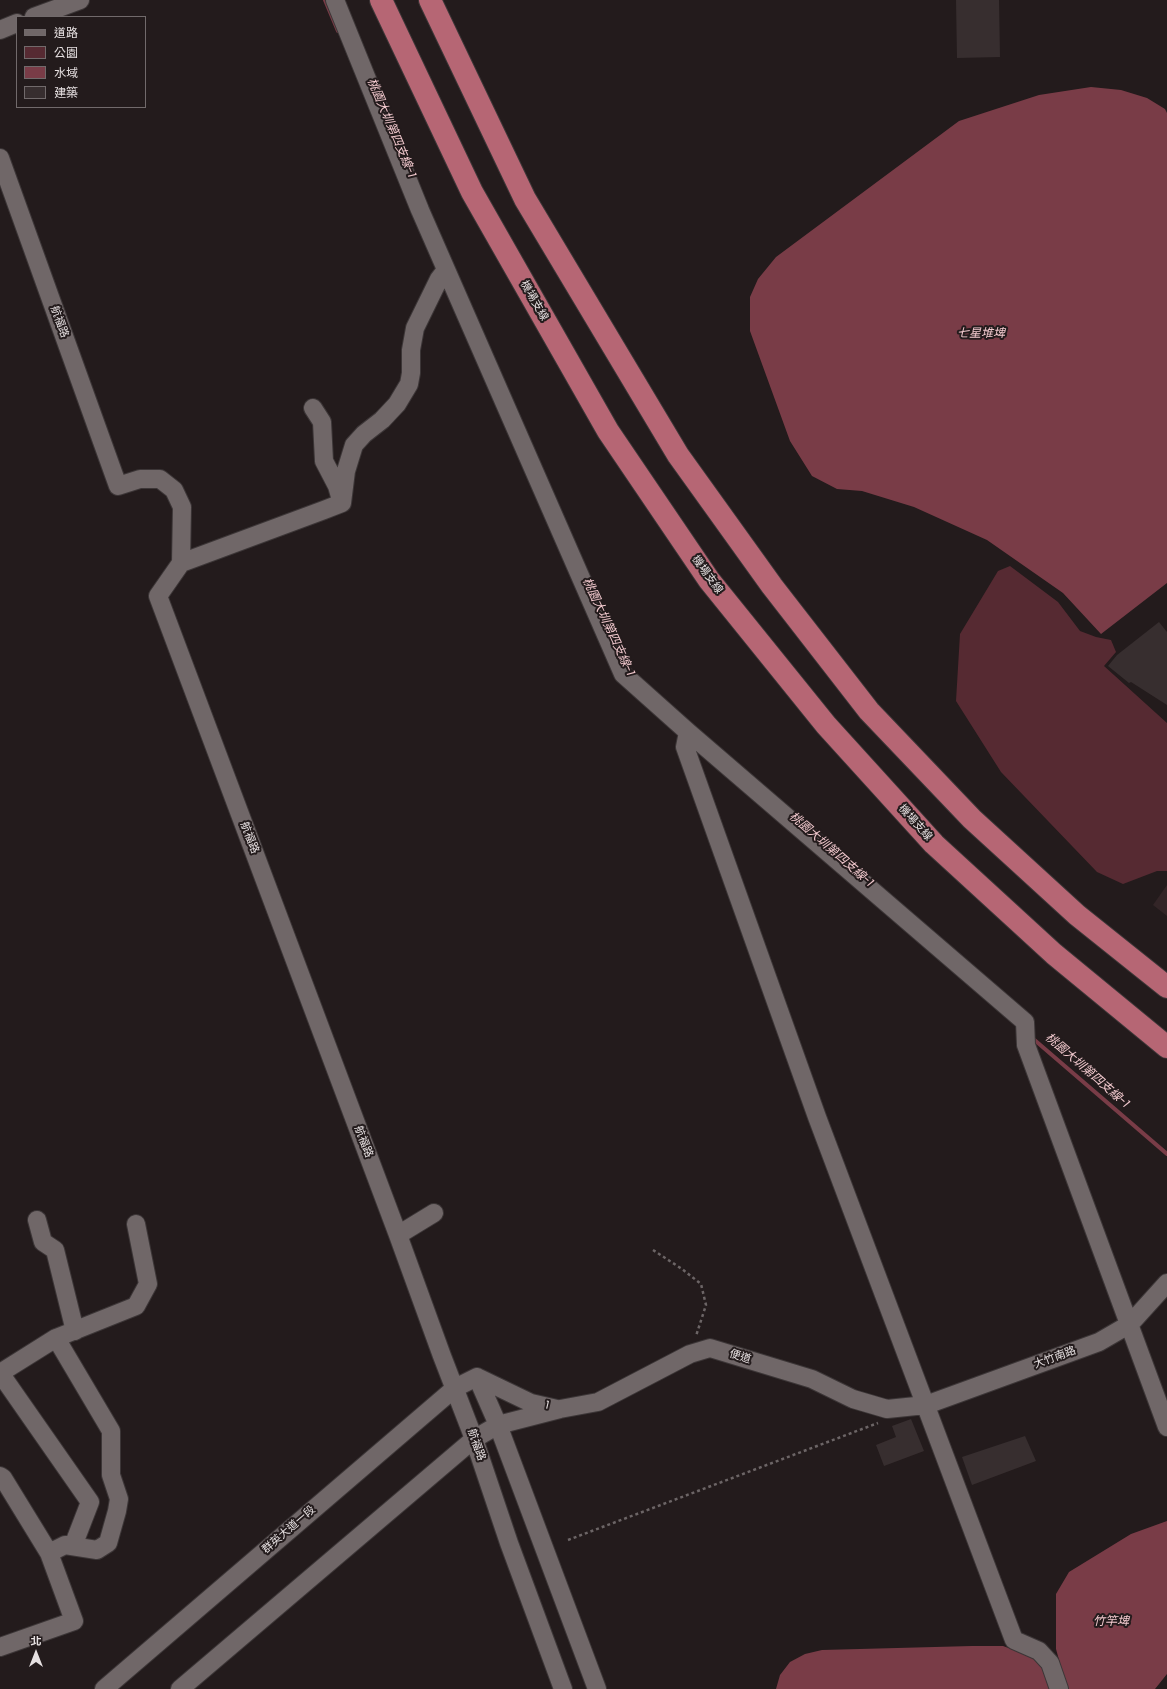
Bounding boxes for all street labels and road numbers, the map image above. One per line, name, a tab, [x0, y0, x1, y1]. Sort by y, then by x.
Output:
street label: 機場支線	[517, 279, 551, 323]
street label: 航福路	[47, 304, 71, 340]
street label: 機場支線	[689, 553, 725, 597]
street label: 機場支線	[895, 802, 935, 844]
street label: 航福路	[237, 820, 261, 856]
street label: 航福路	[351, 1124, 375, 1160]
street label: 大竹南路	[1032, 1344, 1078, 1372]
street label: 便道	[728, 1347, 752, 1367]
street label: 1	[544, 1399, 550, 1413]
street label: 航福路	[464, 1427, 488, 1463]
street label: 群英大道一段	[260, 1503, 318, 1557]

